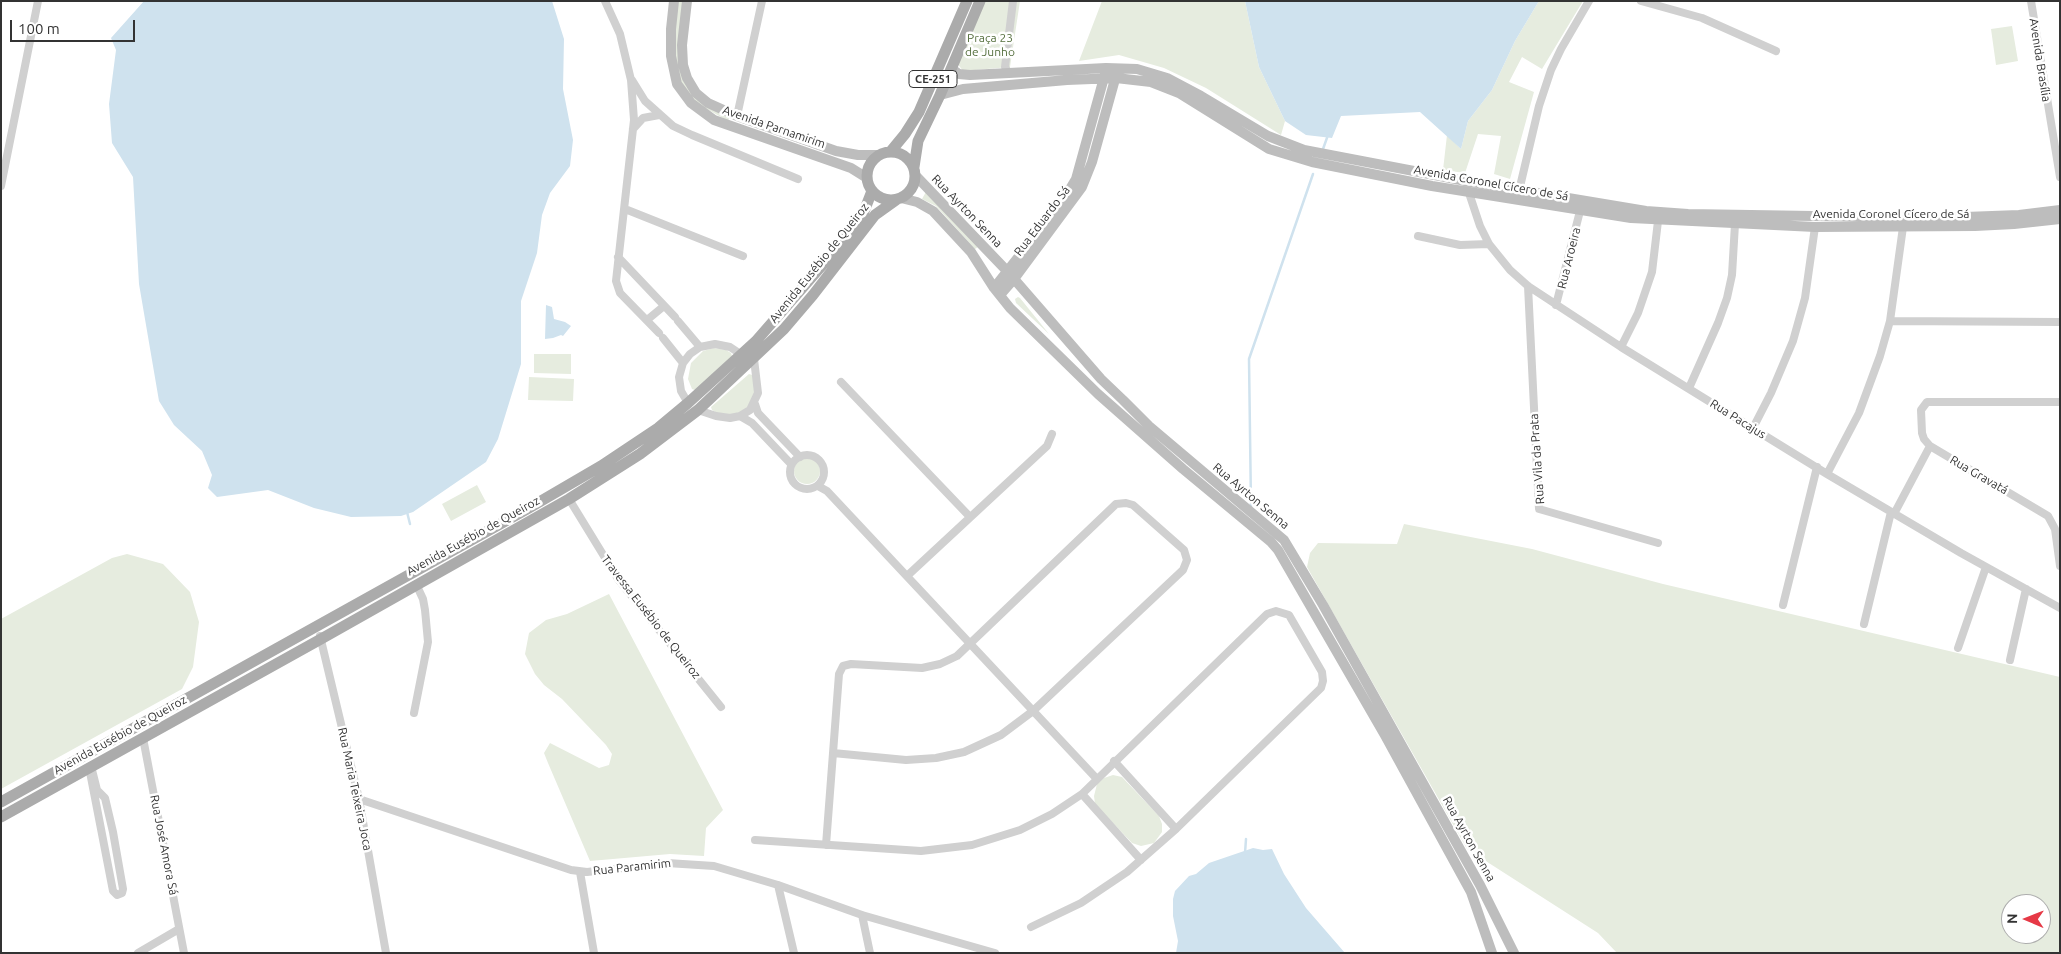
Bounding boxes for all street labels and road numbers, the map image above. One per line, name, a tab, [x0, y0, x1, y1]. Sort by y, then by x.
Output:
street label: Avenida Brasília	[2026, 17, 2054, 103]
road number: CE-251	[909, 70, 957, 88]
street label: Avenida Parnamirim	[721, 103, 827, 151]
street label: Avenida Coronel Cícero de Sá	[1413, 162, 1569, 204]
street label: Rua Ayrton Senna	[929, 172, 1005, 250]
street label: Rua Eduardo Sá	[1011, 183, 1073, 259]
street label: Avenida Eusébio de Queiroz	[766, 200, 872, 326]
street label: Avenida Coronel Cícero de Sá	[1813, 207, 1969, 221]
street label: Rua Aroeira	[1554, 226, 1584, 290]
street label: Rua Pacajus	[1707, 396, 1769, 442]
street label: Rua Vila da Prata	[1527, 413, 1547, 505]
street label: Rua Gravatá	[1947, 453, 2011, 497]
street label: Rua Ayrton Senna	[1210, 460, 1292, 532]
street label: Avenida Eusébio de Queiroz	[404, 493, 542, 579]
street label: Travessa Eusébio de Queiroz	[598, 552, 704, 682]
street label: Avenida Eusébio de Queiroz	[51, 692, 189, 778]
street label: Rua Maria Teixeira Joca	[335, 726, 375, 852]
street label: Rua José Amora Sá	[147, 794, 181, 896]
street label: Rua Ayrton Senna	[1440, 794, 1498, 884]
street label: Rua Paramirim	[592, 856, 672, 878]

